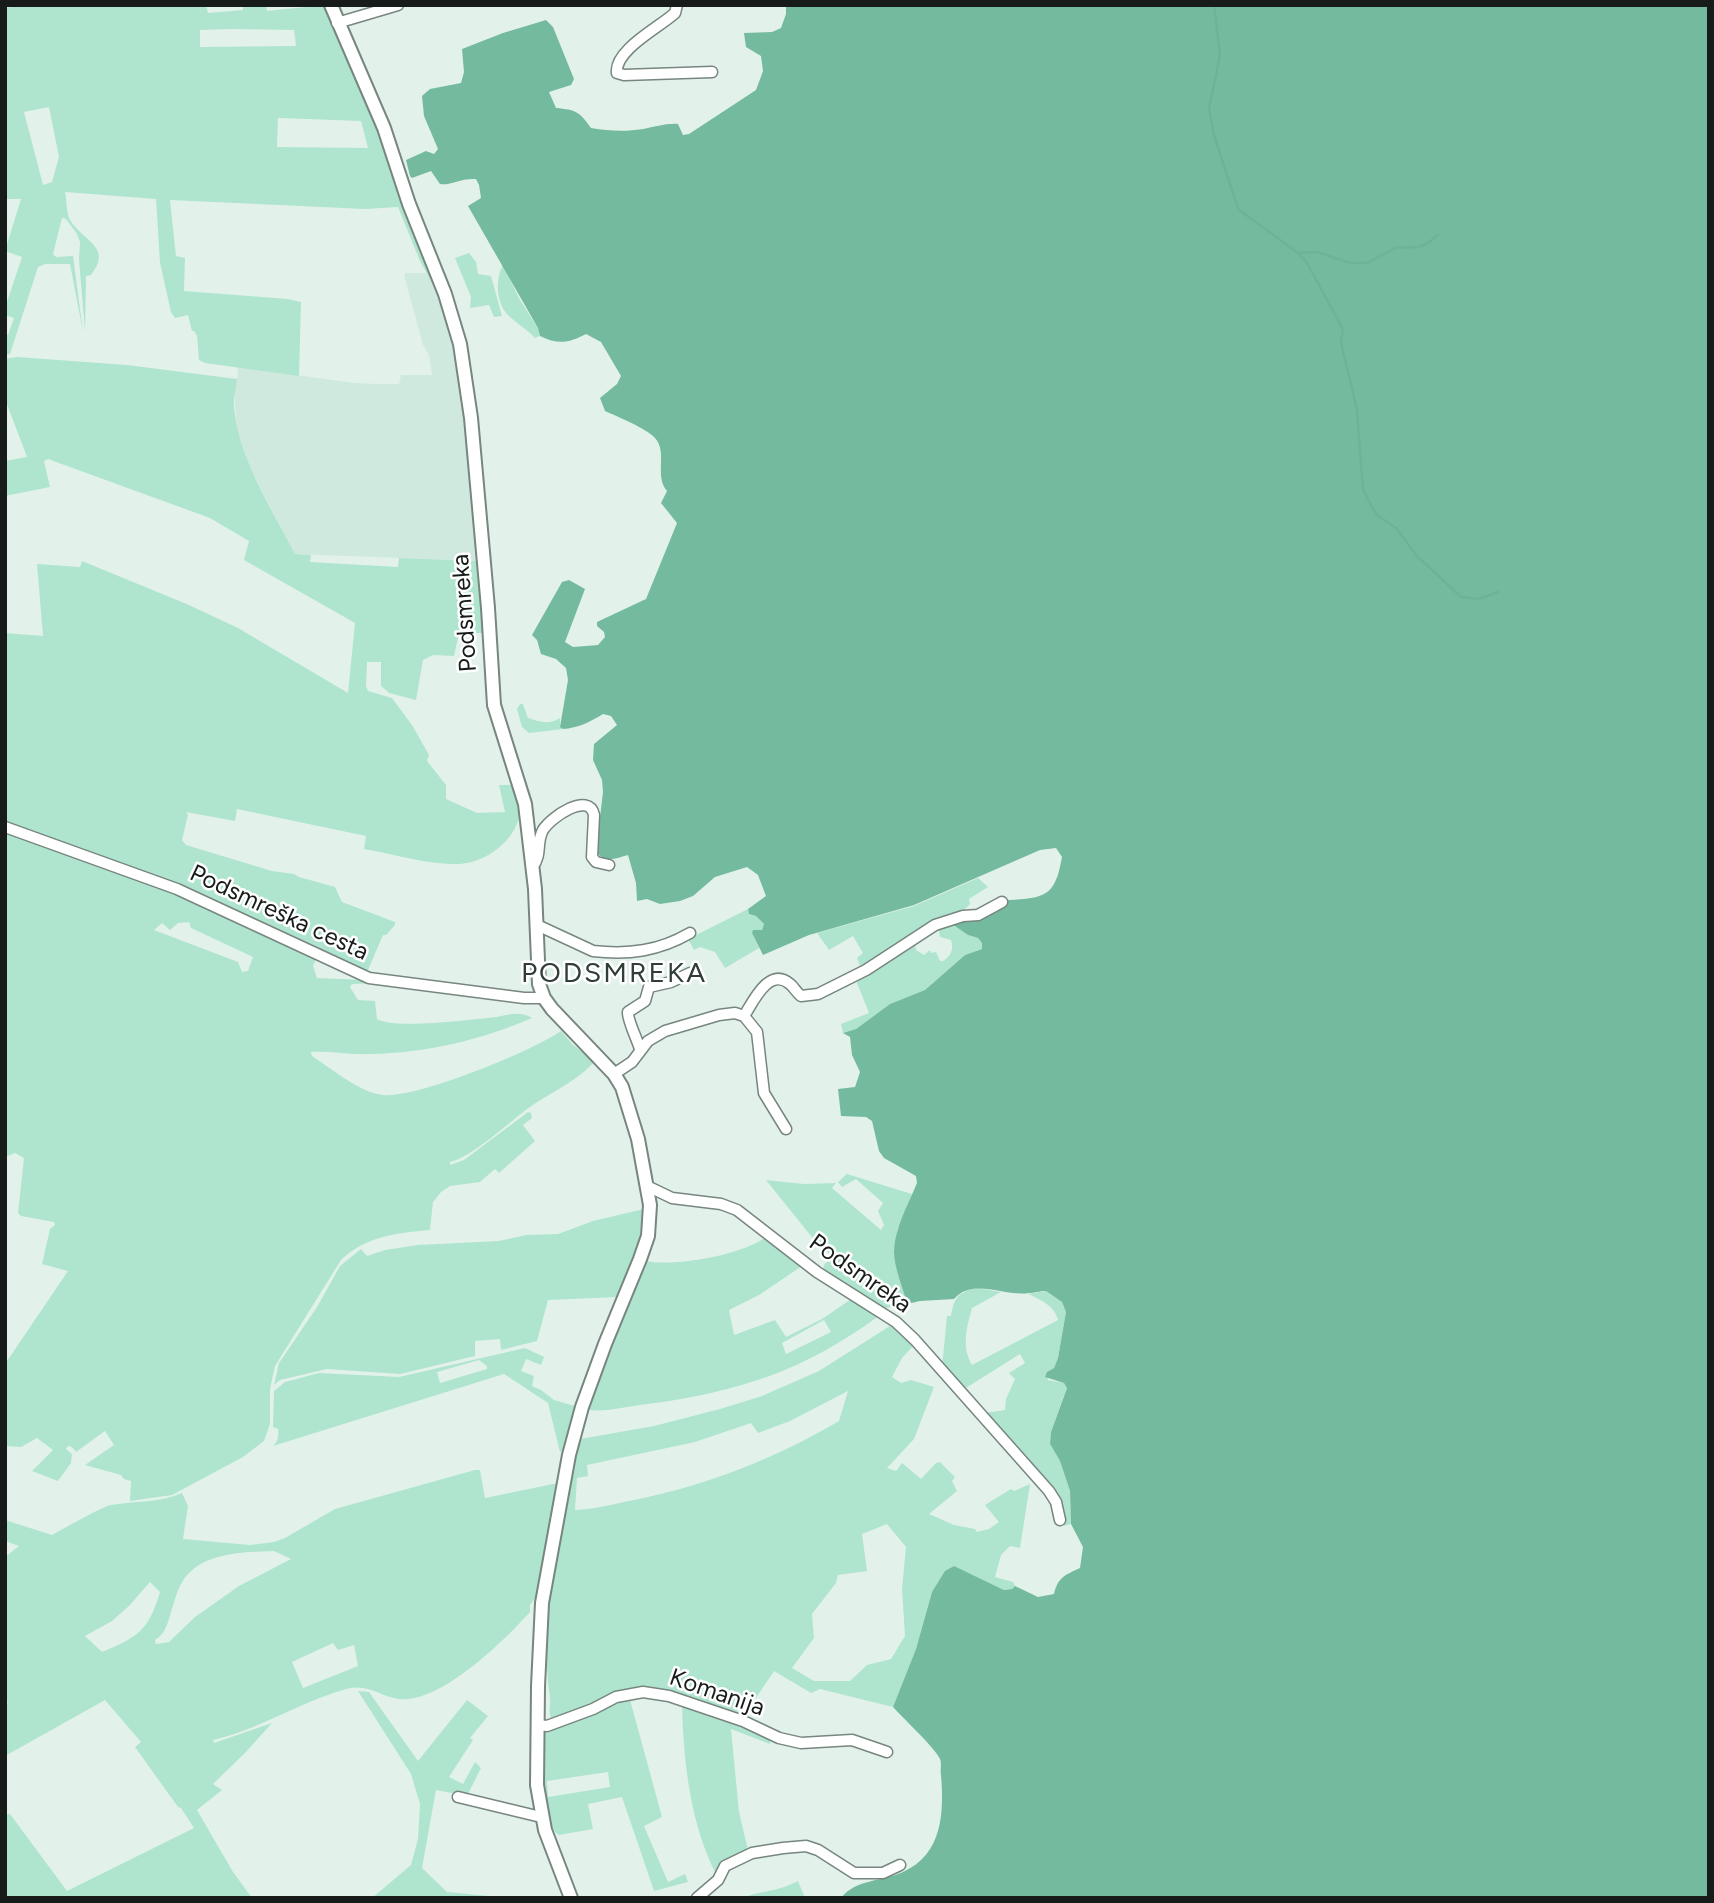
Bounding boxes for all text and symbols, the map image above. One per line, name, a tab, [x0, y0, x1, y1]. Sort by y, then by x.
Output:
street label: Podsmreka	[447, 553, 483, 673]
street label: Podsmreška cesta	[185, 859, 373, 967]
district label: PODSMREKA	[522, 957, 706, 991]
street label: Podsmreka	[803, 1228, 917, 1320]
street label: Komanija	[666, 1663, 768, 1723]

